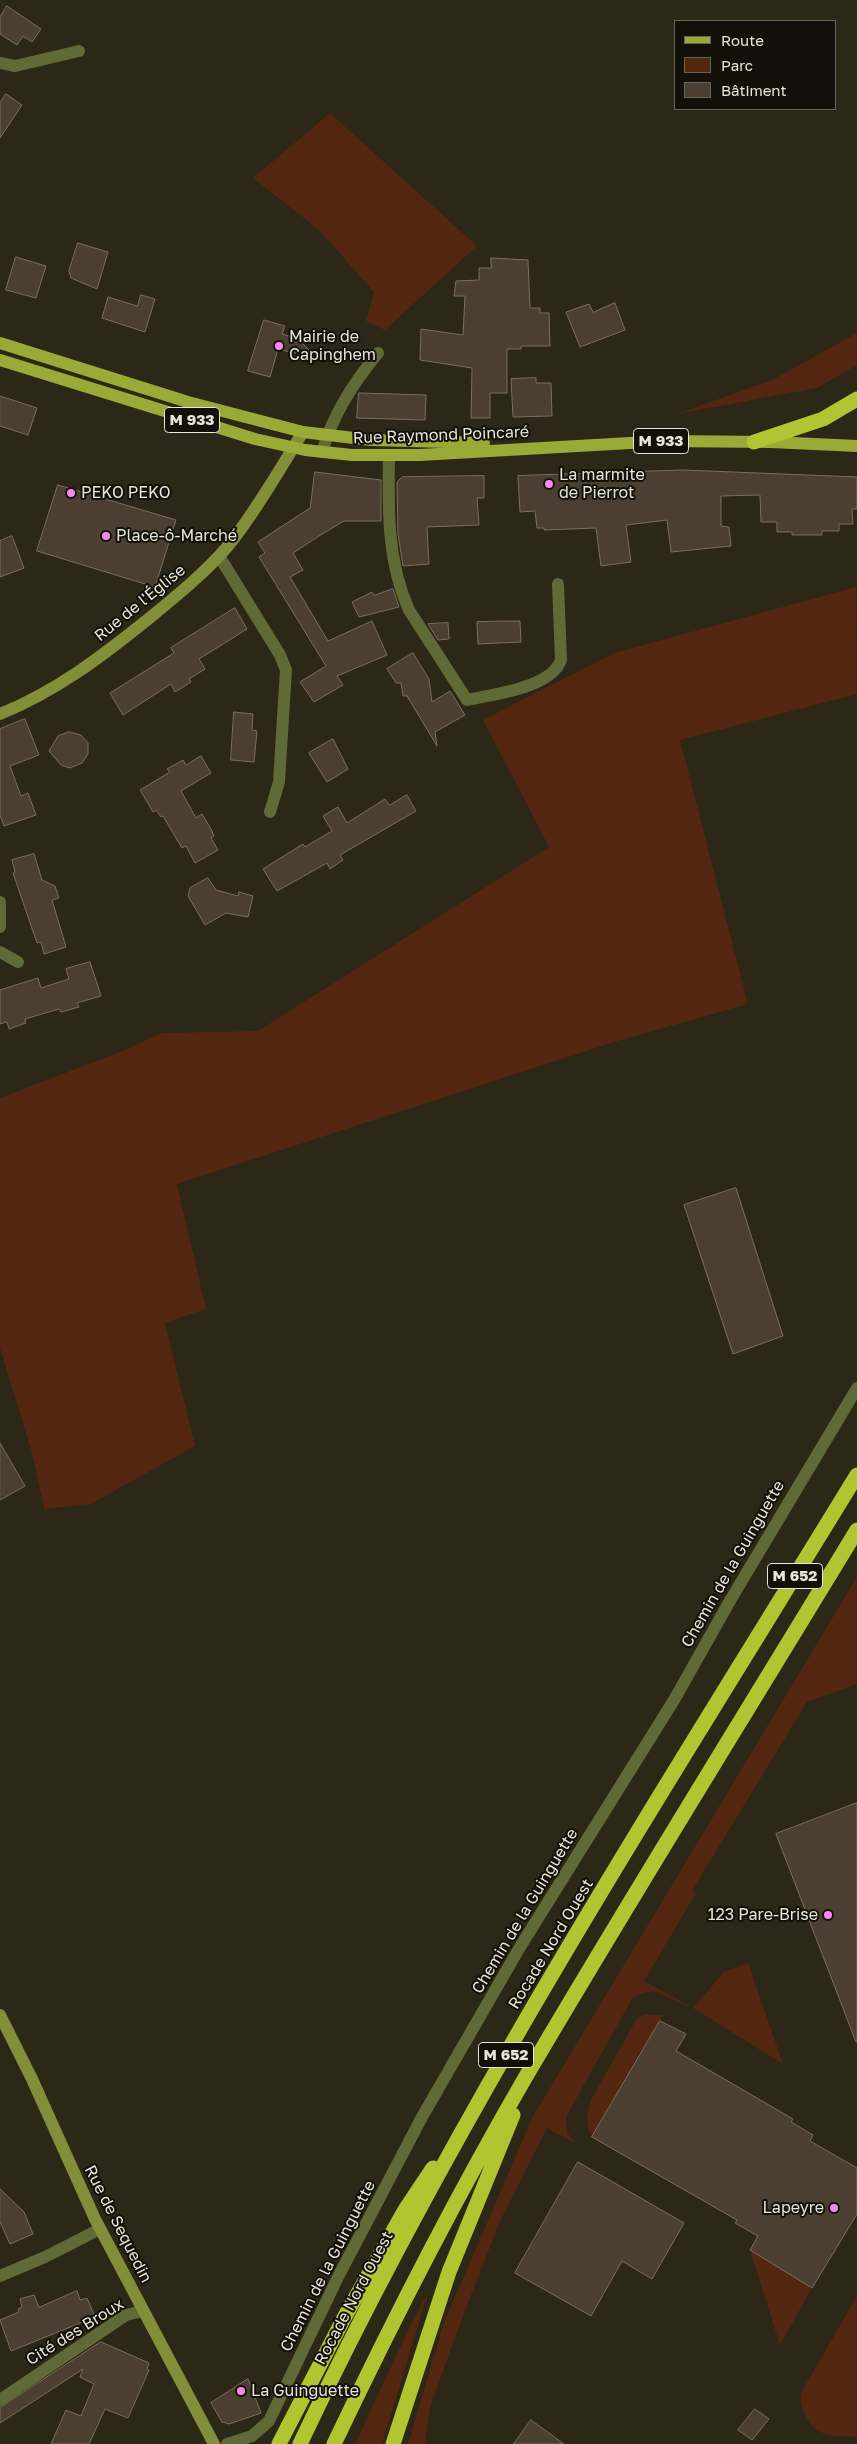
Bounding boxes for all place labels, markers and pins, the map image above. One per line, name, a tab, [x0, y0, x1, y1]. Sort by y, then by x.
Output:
place label: Mairie de Capinghem	[289, 327, 376, 365]
marker: Mairie de Capinghem	[273, 340, 285, 352]
place label: La marmite de Pierrot	[559, 465, 645, 503]
marker: La marmite de Pierrot	[543, 478, 555, 490]
place label: PEKO PEKO	[81, 483, 171, 503]
marker: PEKO PEKO	[65, 487, 77, 499]
place label: Place-ô-Marché	[116, 526, 237, 546]
marker: Place-ô-Marché	[100, 530, 112, 542]
place label: 123 Pare-Brise	[708, 1905, 818, 1925]
marker: 123 Pare-Brise	[822, 1909, 834, 1921]
place label: Lapeyre	[763, 2198, 824, 2218]
marker: Lapeyre	[828, 2202, 840, 2214]
place label: La Guinguette	[251, 2381, 359, 2401]
marker: La Guinguette	[235, 2385, 247, 2397]

